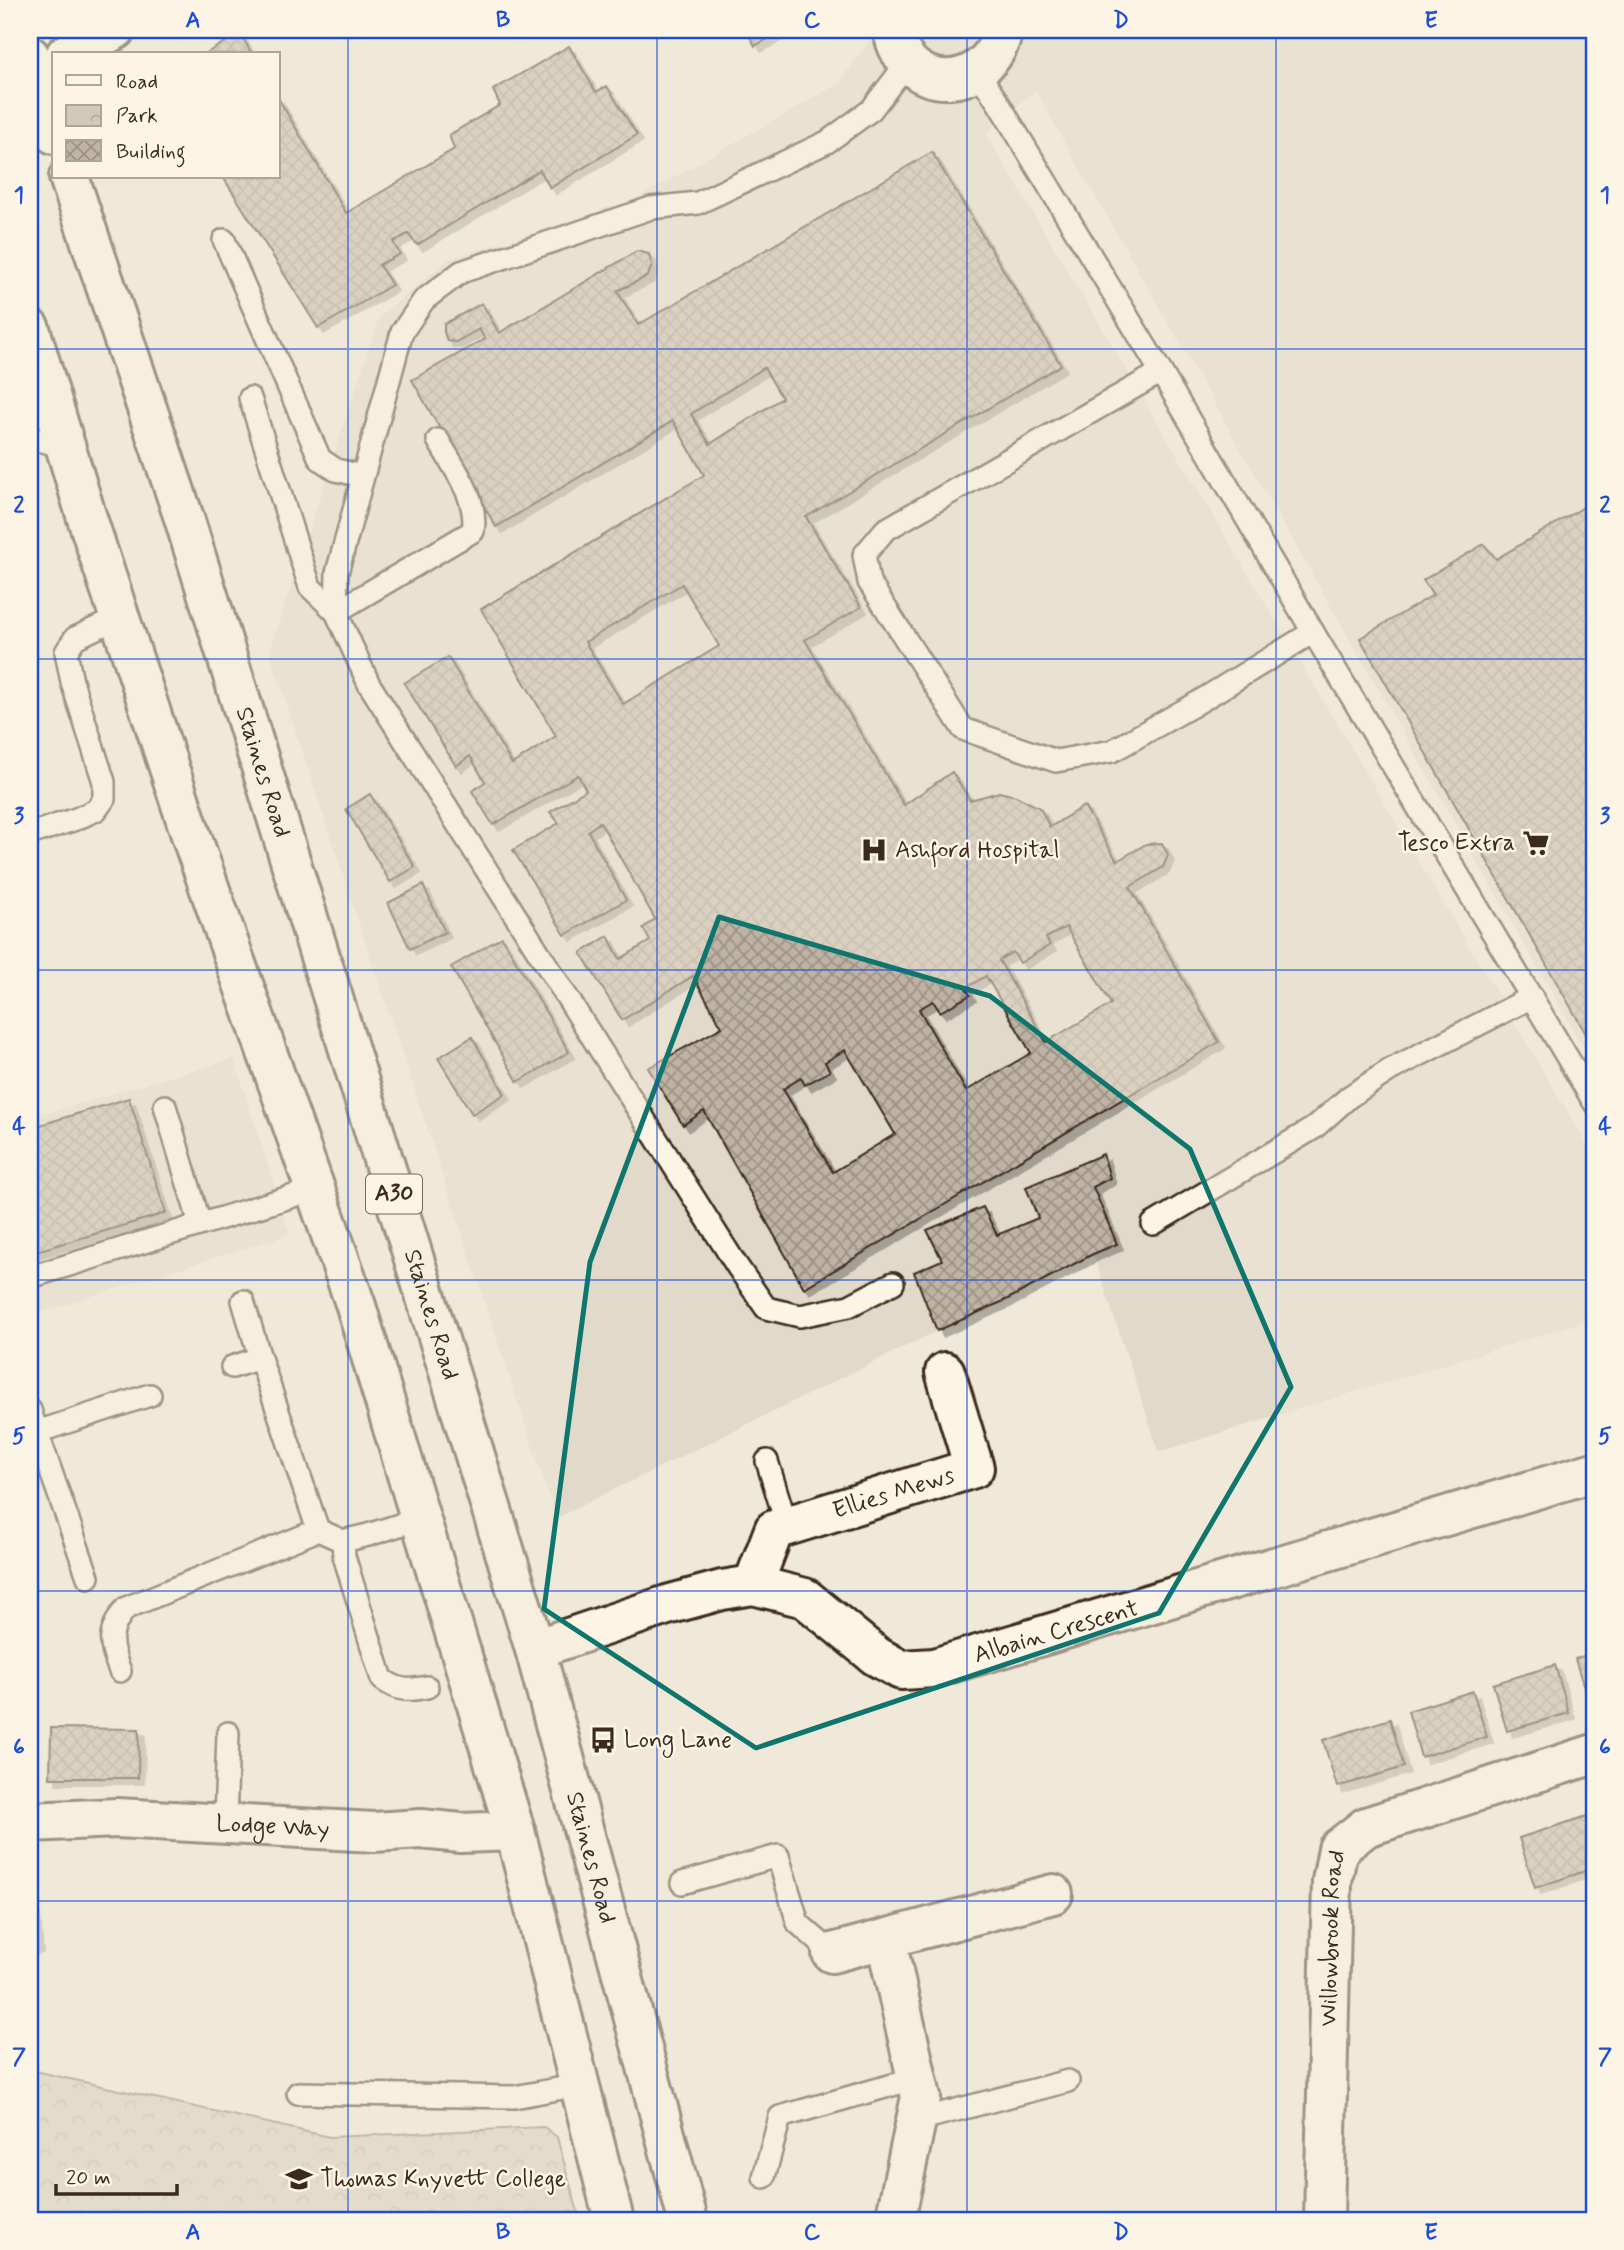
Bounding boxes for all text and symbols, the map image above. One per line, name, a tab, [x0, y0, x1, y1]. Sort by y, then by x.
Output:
text: A	[185, 6, 201, 36]
text: B	[496, 6, 511, 36]
text: C	[804, 6, 821, 36]
text: D	[1113, 6, 1129, 36]
text: E	[1424, 6, 1438, 36]
legend	[52, 52, 280, 178]
text: Road	[116, 68, 158, 96]
text: Park	[116, 102, 158, 130]
text: Building	[116, 138, 186, 168]
text: 1	[14, 181, 24, 211]
text: 1	[1600, 181, 1610, 211]
text: 2	[13, 491, 25, 521]
text: 2	[1599, 491, 1611, 521]
street label: Staines Road	[228, 703, 298, 841]
text: 3	[14, 802, 25, 832]
text: 3	[1600, 802, 1611, 832]
place label: Tesco Extra	[1397, 828, 1515, 859]
supermarket icon: Tesco Extra	[1521, 828, 1551, 858]
hospital icon: Ashford Hospital	[859, 835, 889, 865]
place label: Ashford Hospital	[895, 835, 1059, 868]
text: 4	[12, 1112, 26, 1142]
text: 4	[1598, 1112, 1612, 1142]
road number: A30	[366, 1175, 422, 1214]
street label: Staines Road	[396, 1246, 466, 1384]
text: 5	[12, 1422, 26, 1452]
text: 5	[1598, 1422, 1612, 1452]
street label: Ellies Mews	[829, 1459, 959, 1526]
street label: Albain Crescent	[970, 1593, 1142, 1671]
bus stop icon: Long Lane	[588, 1725, 618, 1755]
place label: Long Lane	[624, 1725, 732, 1758]
text: 6	[13, 1733, 25, 1763]
text: 6	[1599, 1733, 1611, 1763]
street label: Staines Road	[558, 1788, 623, 1927]
street label: Lodge Way	[215, 1808, 330, 1845]
street label: Willowbrook Road	[1313, 1847, 1353, 2027]
text: 7	[12, 2043, 26, 2073]
text: 7	[1598, 2043, 1612, 2073]
scale bar	[56, 2152, 177, 2196]
text: 20 m	[66, 2164, 111, 2192]
school or university icon: Thomas Knyvett College	[284, 2164, 314, 2194]
place label: Thomas Knyvett College	[320, 2164, 566, 2195]
text: A	[185, 2218, 201, 2248]
text: B	[496, 2218, 511, 2248]
text: C	[804, 2218, 821, 2248]
text: D	[1113, 2218, 1129, 2248]
text: E	[1424, 2218, 1438, 2248]

